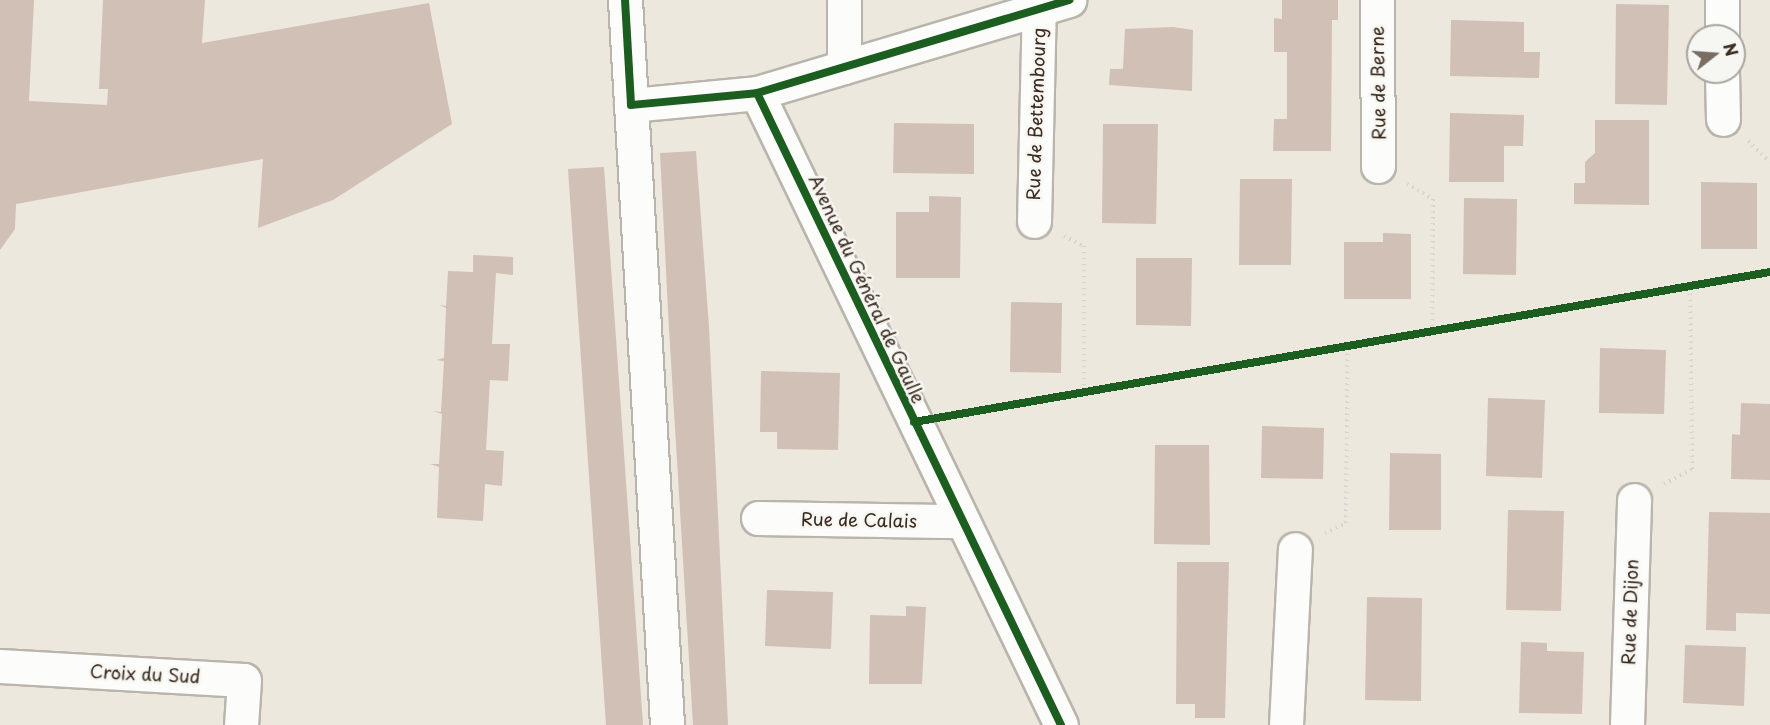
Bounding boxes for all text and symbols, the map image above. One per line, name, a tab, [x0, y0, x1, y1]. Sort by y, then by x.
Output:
street label: Rue de Berne	[1366, 24, 1390, 142]
north arrow	[1686, 24, 1746, 84]
street label: Rue de Bettembourg	[1022, 26, 1050, 202]
text: N	[1718, 40, 1745, 59]
street label: Avenue du Général de Gaulle	[804, 171, 930, 407]
street label: Rue de Calais	[800, 508, 918, 532]
street label: Rue de Dijon	[1617, 557, 1643, 667]
street label: Croix du Sud	[89, 660, 201, 688]

